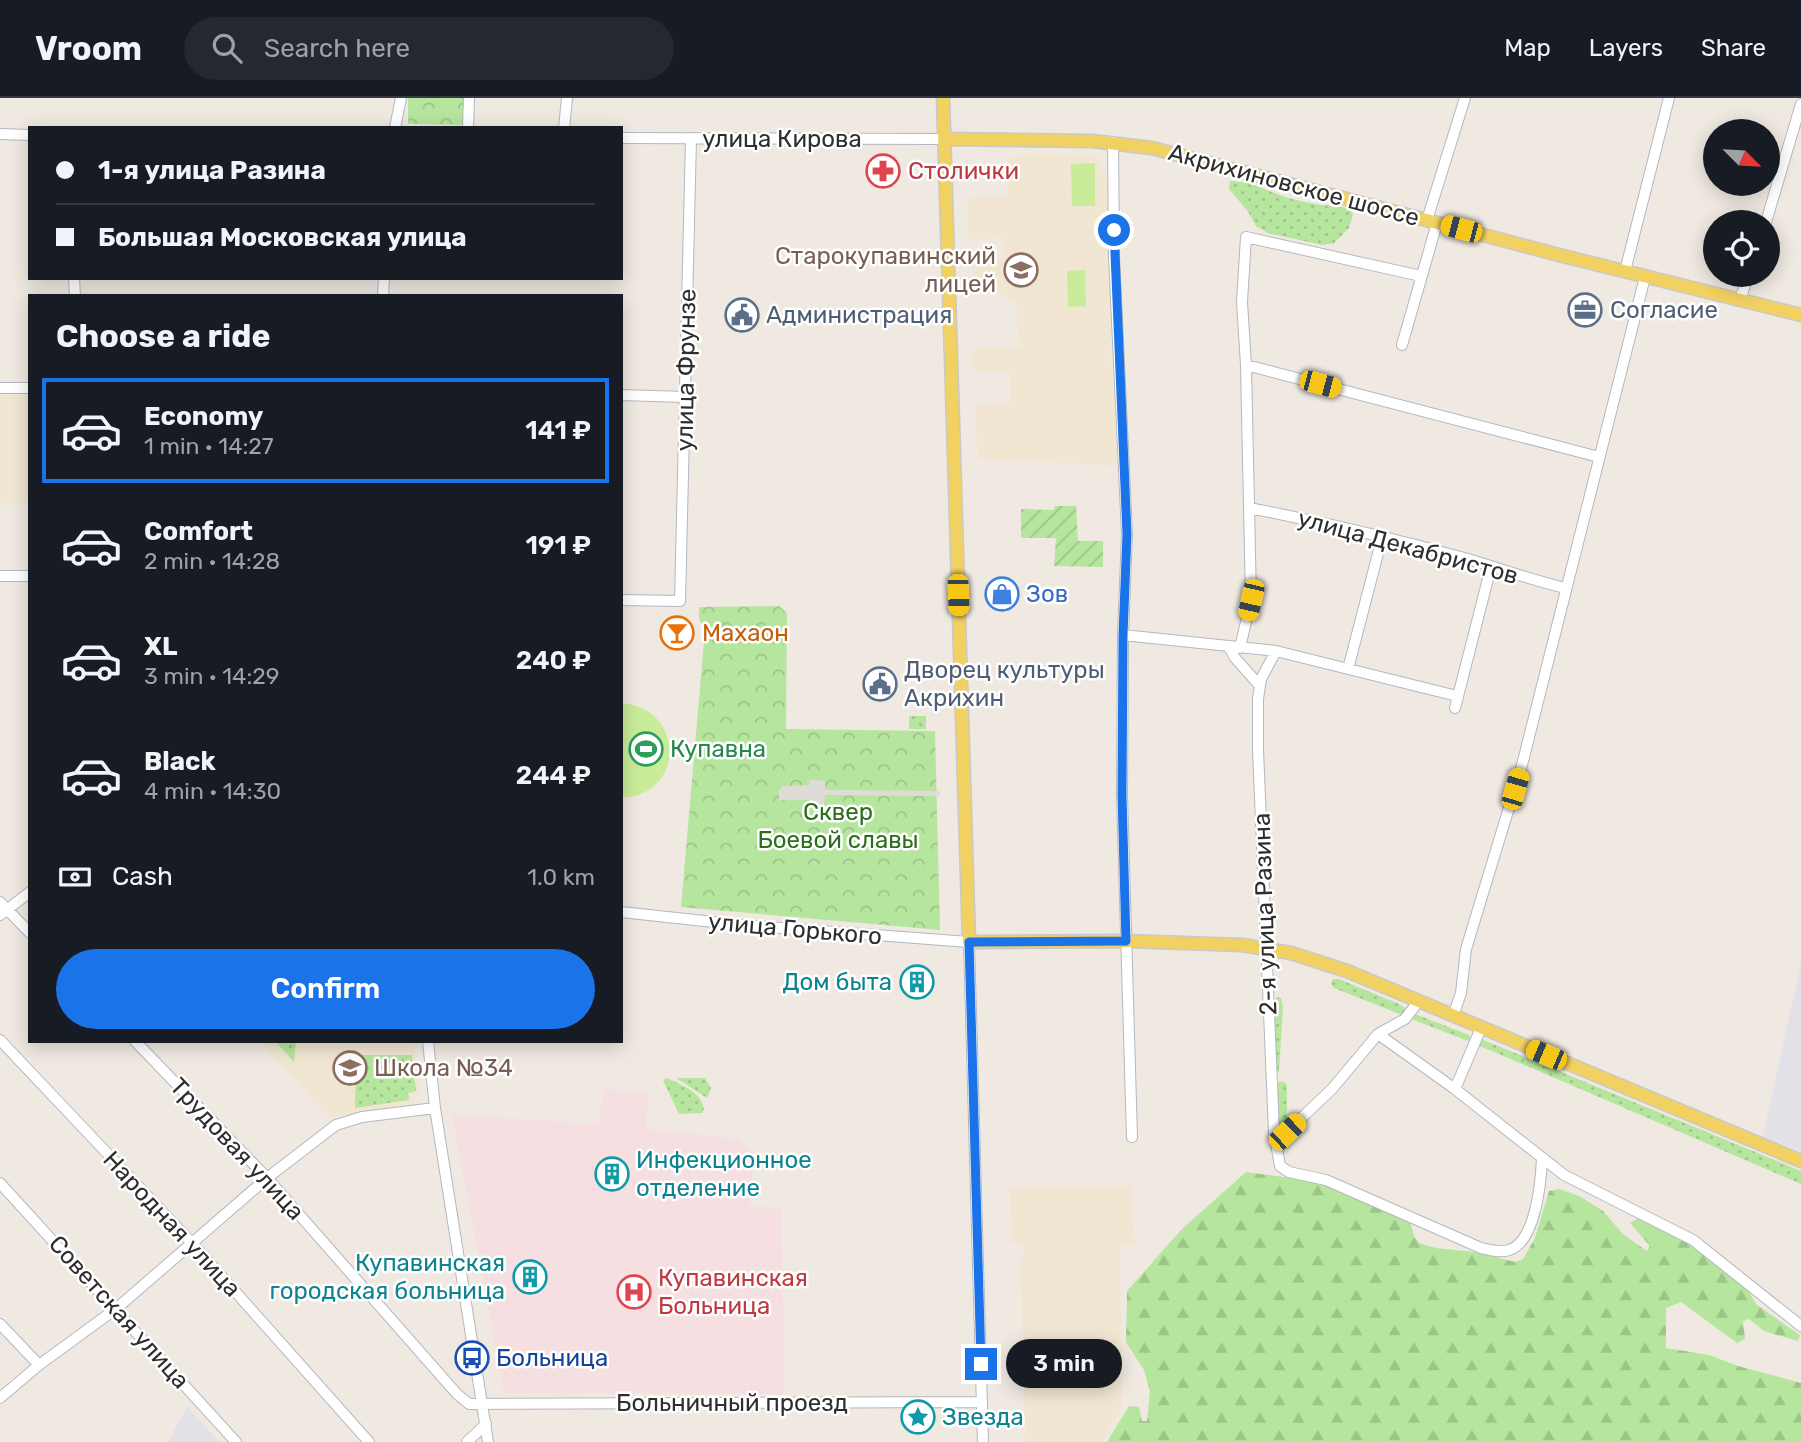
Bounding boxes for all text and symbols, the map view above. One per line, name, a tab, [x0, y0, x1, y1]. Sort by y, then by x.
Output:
search box	[184, 17, 674, 80]
text: Vroom	[35, 29, 142, 68]
icon: search	[208, 29, 246, 67]
text: Search here	[264, 33, 410, 64]
text: Map	[1504, 34, 1551, 62]
text: Layers	[1589, 34, 1663, 62]
text: Share	[1701, 34, 1766, 62]
north arrow	[1703, 119, 1780, 196]
map controls	[1703, 119, 1780, 287]
street label: улица Кирова	[702, 125, 862, 153]
street label: Акрихиновское шоссе	[1166, 138, 1422, 232]
pharmacy icon: Столички	[864, 152, 902, 190]
text: 1-я улица Разина	[98, 155, 326, 186]
place label: Столички	[908, 157, 1019, 185]
button: locate	[1703, 210, 1780, 287]
car	[1438, 213, 1485, 245]
route start	[1098, 214, 1130, 246]
text: Большая Московская улица	[98, 222, 467, 253]
place label: Старокупавинский лицей	[775, 242, 996, 298]
school or university icon: Старокупавинский лицей	[1002, 251, 1040, 289]
street label: улица Фрунзе	[671, 288, 701, 452]
office icon: Согласие	[1566, 291, 1604, 329]
public building icon: Администрация	[723, 296, 761, 334]
place label: Согласие	[1610, 296, 1718, 324]
place label: Администрация	[766, 301, 952, 329]
text: Choose a ride	[56, 317, 270, 355]
car	[1297, 368, 1344, 400]
icon: car	[60, 399, 123, 462]
text: Economy	[144, 401, 263, 432]
text: 141 ₽	[525, 415, 591, 446]
text: 1 min · 14:27	[144, 432, 274, 460]
street label: улица Декабристов	[1295, 504, 1521, 590]
icon: car	[60, 514, 123, 577]
text: Comfort	[144, 516, 253, 547]
text: 191 ₽	[526, 530, 591, 561]
text: 2 min · 14:28	[144, 547, 280, 575]
car	[947, 574, 970, 616]
shop icon: Зов	[983, 575, 1021, 613]
car	[1237, 577, 1266, 623]
place label: Зов	[1026, 580, 1068, 608]
bar icon: Махаон	[658, 614, 696, 652]
place label: Махаон	[702, 619, 789, 647]
icon: car	[60, 629, 123, 692]
text: XL	[144, 631, 177, 662]
text: 240 ₽	[516, 645, 591, 676]
place label: Дворец культуры Акрихин	[904, 656, 1105, 712]
text: 3 min · 14:29	[144, 662, 279, 690]
public building icon: Дворец культуры Акрихин	[861, 665, 899, 703]
sports icon: Купавна	[627, 730, 665, 768]
place label: Купавна	[670, 735, 766, 763]
icon: car	[60, 744, 123, 807]
text: Black	[144, 746, 216, 777]
text: 244 ₽	[516, 760, 591, 791]
car	[1500, 766, 1531, 812]
text: 4 min · 14:30	[144, 777, 281, 805]
park label: Сквер Боевой славы	[757, 798, 919, 854]
street label: 2-я улица Разина	[1247, 812, 1283, 1016]
icon: cash	[56, 858, 94, 896]
text: Cash	[112, 861, 173, 892]
text: 1.0 km	[527, 863, 595, 891]
street label: улица Горького	[707, 907, 883, 951]
button: Confirm	[56, 949, 595, 1029]
building icon: Дом быта	[898, 963, 936, 1001]
place label: Дом быта	[783, 968, 892, 996]
car	[1523, 1037, 1570, 1073]
school or university icon: Школа №34	[331, 1049, 369, 1087]
place label: Школа №34	[374, 1054, 513, 1082]
street label: Трудовая улица	[164, 1072, 310, 1226]
car	[1265, 1110, 1310, 1154]
street label: Народная улица	[97, 1145, 247, 1303]
place label: Инфекционное отделение	[636, 1146, 812, 1202]
building icon: Инфекционное отделение	[593, 1155, 631, 1193]
street label: Советская улица	[43, 1230, 195, 1394]
place label: Купавинская городская больница	[270, 1249, 505, 1305]
building icon: Купавинская городская больница	[511, 1258, 549, 1296]
place label: Купавинская Больница	[658, 1264, 808, 1320]
hospital icon: Купавинская Больница	[615, 1273, 653, 1311]
bus stop icon: Больница	[453, 1339, 491, 1377]
callout: 3 min	[1006, 1340, 1121, 1388]
place label: Больница	[496, 1344, 608, 1372]
route end	[965, 1348, 997, 1380]
text: 3 min	[1033, 1349, 1095, 1377]
street label: Больничный проезд	[616, 1389, 848, 1417]
place icon: Звезда	[899, 1398, 937, 1436]
place label: Звезда	[942, 1403, 1024, 1431]

